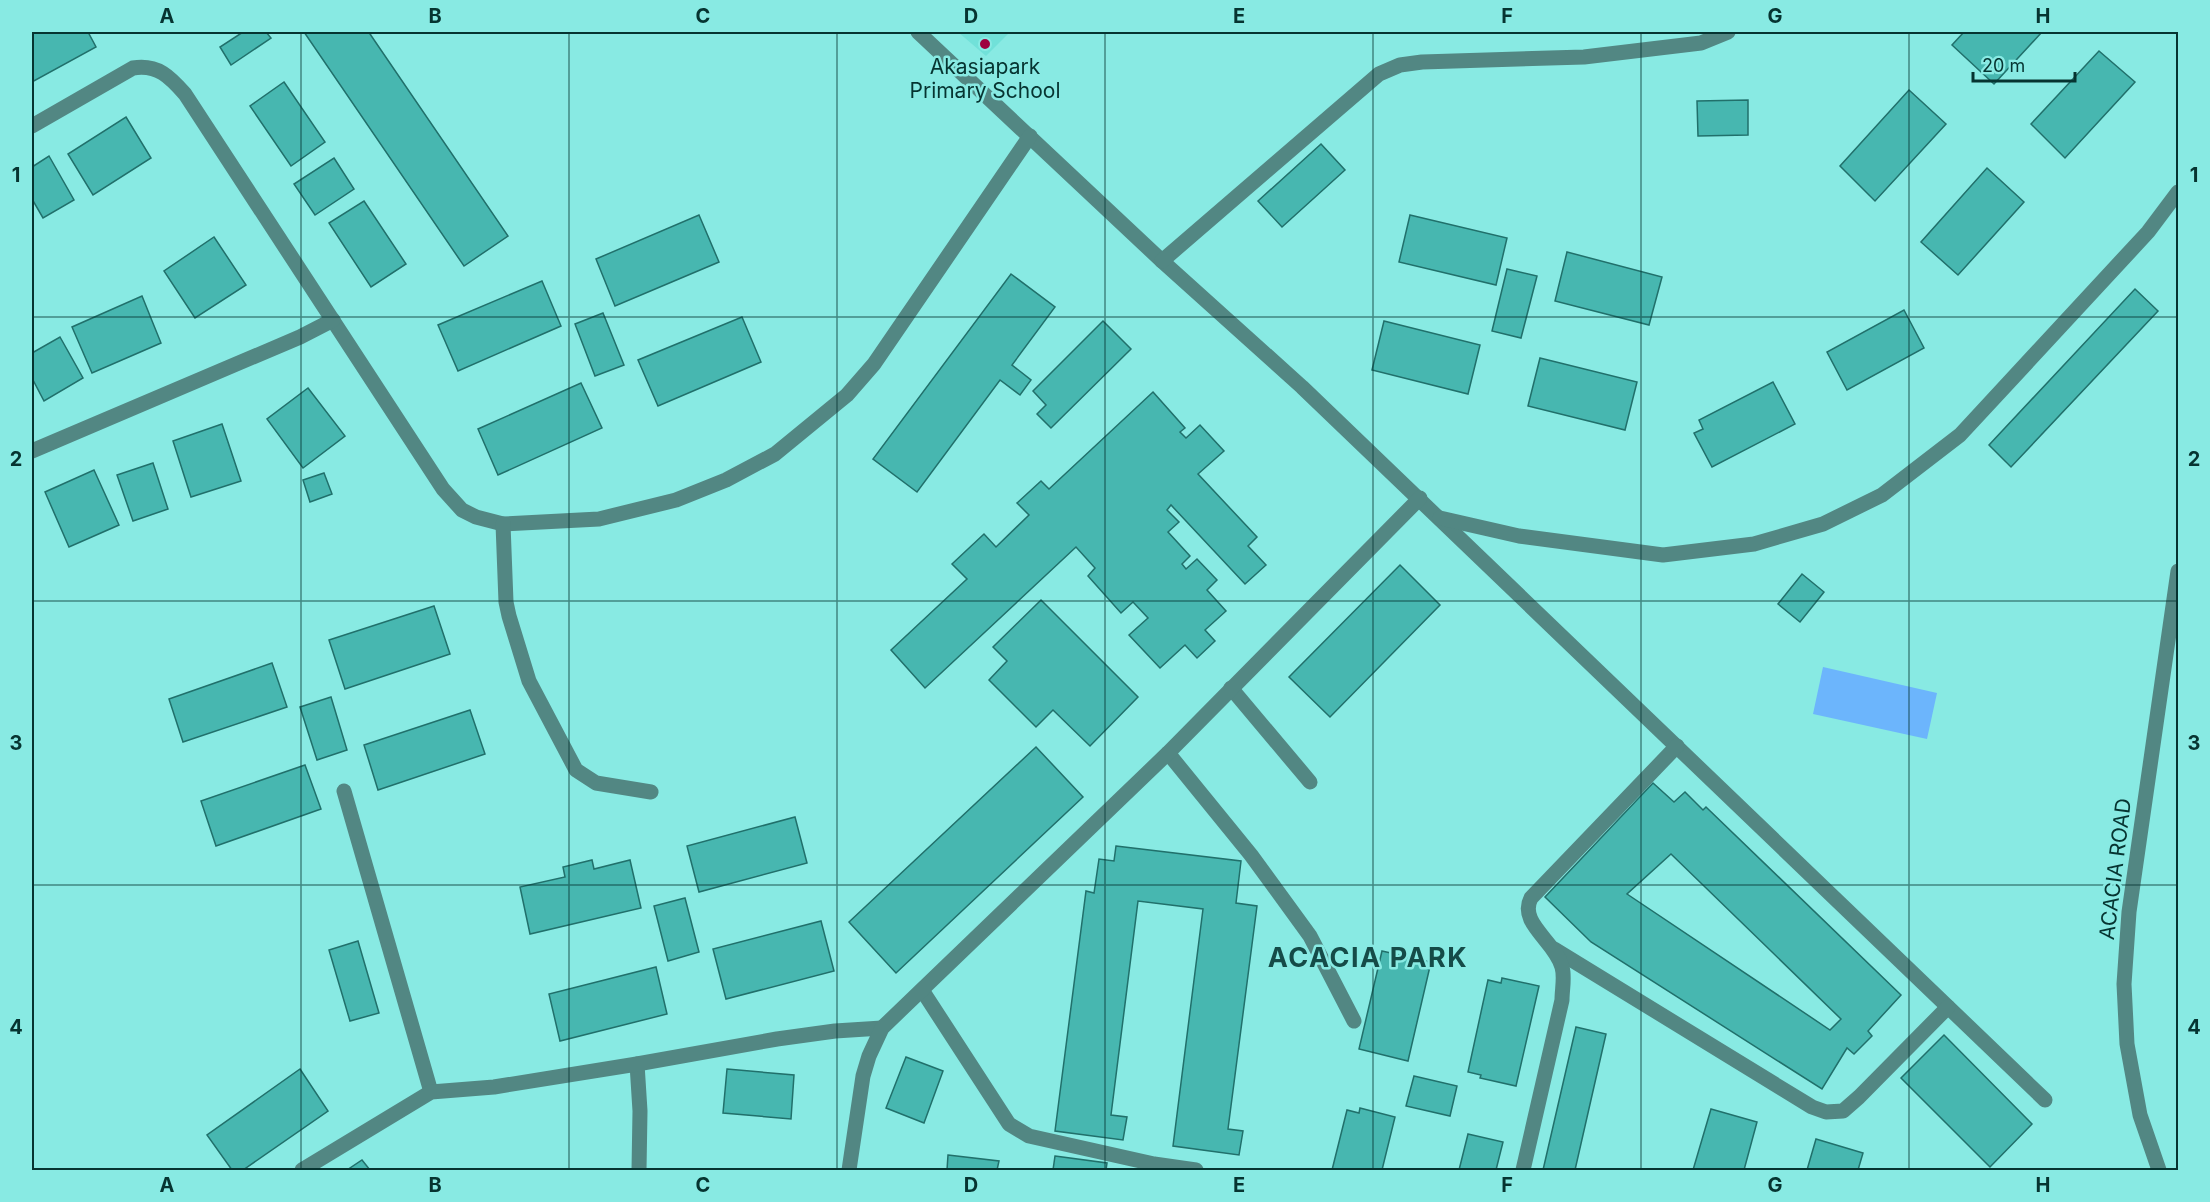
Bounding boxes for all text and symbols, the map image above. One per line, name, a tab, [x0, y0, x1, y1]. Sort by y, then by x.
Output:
text: A	[160, 4, 175, 28]
text: B	[428, 4, 442, 28]
text: C	[696, 4, 710, 28]
text: D	[964, 4, 978, 28]
text: E	[1233, 4, 1245, 28]
text: F	[1501, 4, 1513, 28]
text: G	[1767, 4, 1783, 28]
text: H	[2036, 4, 2050, 28]
marker: Akasiapark Primary School	[978, 37, 992, 51]
scale bar	[1973, 45, 2075, 83]
place label: Akasiapark Primary School	[909, 54, 1061, 103]
text: 20 m	[1982, 55, 2025, 76]
text: 1	[12, 163, 20, 187]
text: 1	[2190, 163, 2198, 187]
text: 2	[10, 447, 22, 471]
text: 2	[2188, 447, 2200, 471]
text: 3	[10, 731, 22, 755]
text: 3	[2188, 731, 2200, 755]
street label: ACACIA ROAD	[2094, 797, 2136, 941]
district label: ACACIA PARK	[1268, 941, 1468, 974]
text: 4	[9, 1015, 23, 1039]
text: 4	[2187, 1015, 2201, 1039]
text: A	[160, 1173, 175, 1197]
text: B	[428, 1173, 442, 1197]
text: C	[696, 1173, 710, 1197]
text: D	[964, 1173, 978, 1197]
text: E	[1233, 1173, 1245, 1197]
text: F	[1501, 1173, 1513, 1197]
text: G	[1767, 1173, 1783, 1197]
text: H	[2036, 1173, 2050, 1197]

